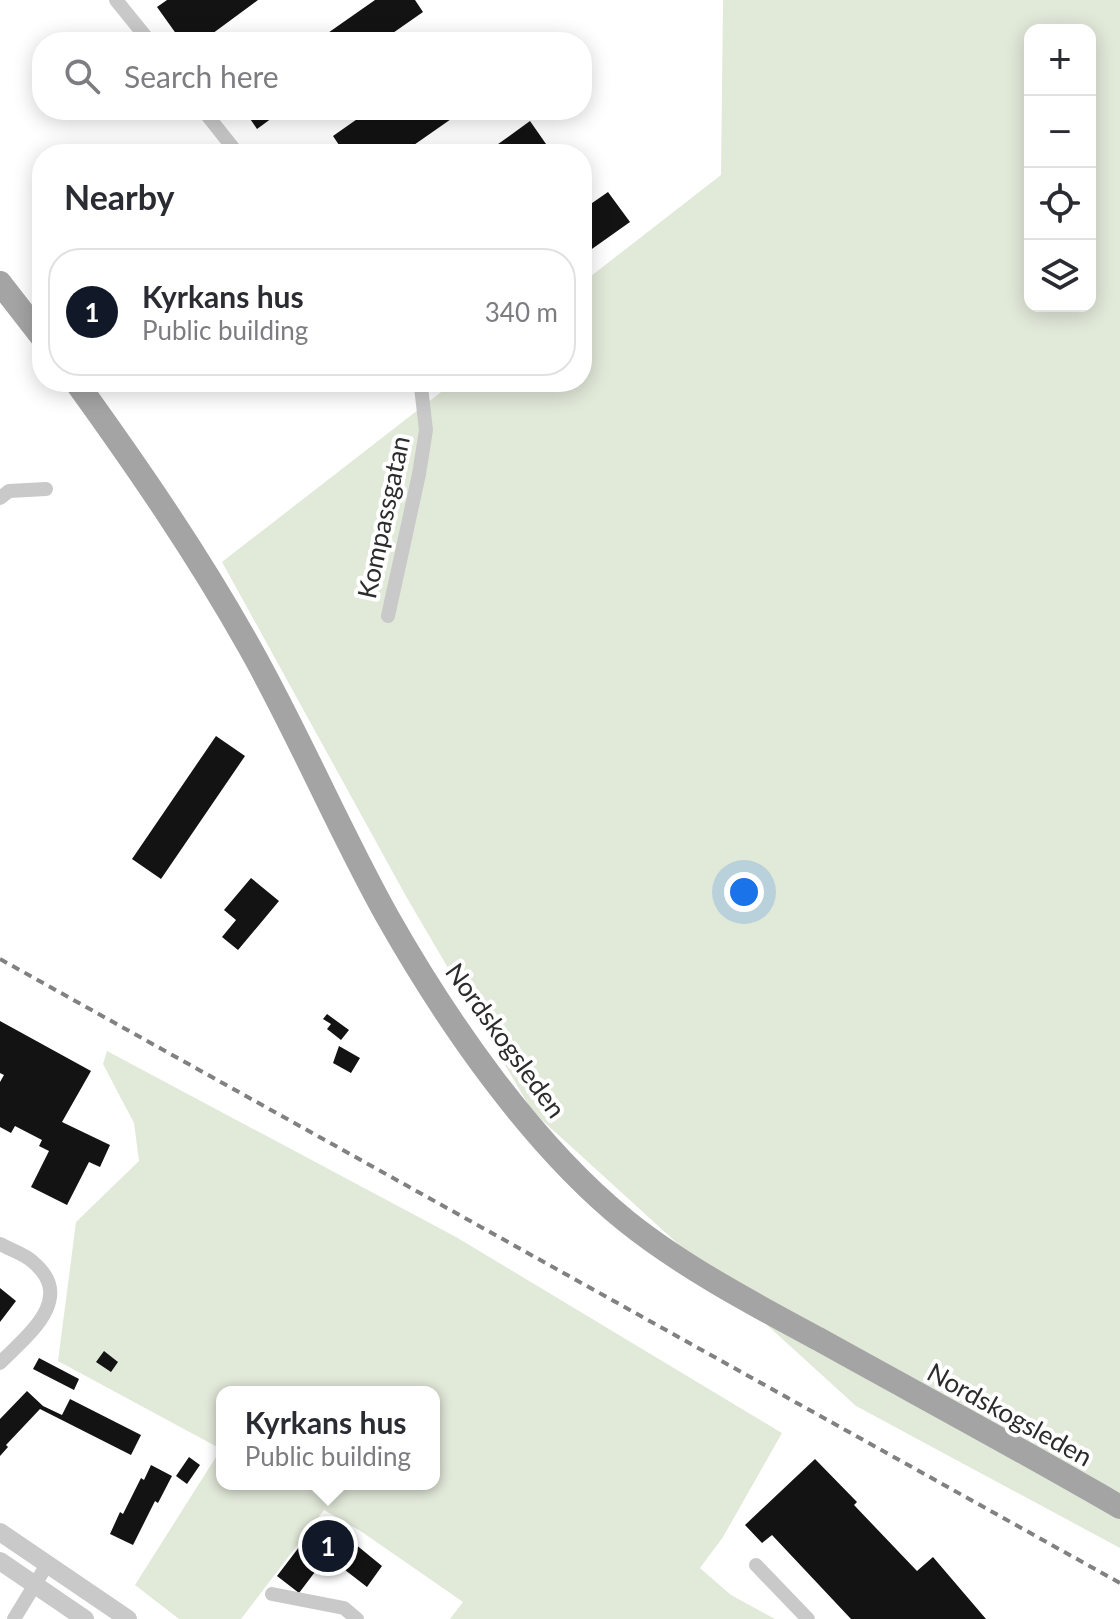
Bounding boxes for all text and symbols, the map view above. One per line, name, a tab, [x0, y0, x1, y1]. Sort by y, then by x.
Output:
map controls	[1024, 24, 1096, 312]
button: +	[1024, 24, 1096, 96]
search box	[32, 32, 592, 120]
icon: search	[60, 54, 104, 98]
text: Search here	[124, 58, 279, 94]
button: −	[1024, 96, 1096, 168]
button: locate	[1024, 168, 1096, 240]
text: Nearby	[64, 176, 175, 217]
button: layers	[1024, 240, 1096, 312]
text: Kyrkans hus	[142, 278, 304, 314]
text: 1	[84, 296, 100, 328]
text: 340 m	[485, 296, 558, 328]
text: Public building	[142, 314, 308, 346]
street label: Kompassgatan	[350, 433, 416, 601]
your location	[724, 872, 764, 912]
street label: Nordskogsleden	[439, 956, 573, 1124]
street label: Nordskogsleden	[922, 1356, 1098, 1472]
popup	[216, 1386, 440, 1490]
text: Kyrkans hus	[245, 1404, 407, 1440]
text: Public building	[245, 1440, 411, 1472]
pin: 1	[302, 1516, 354, 1576]

